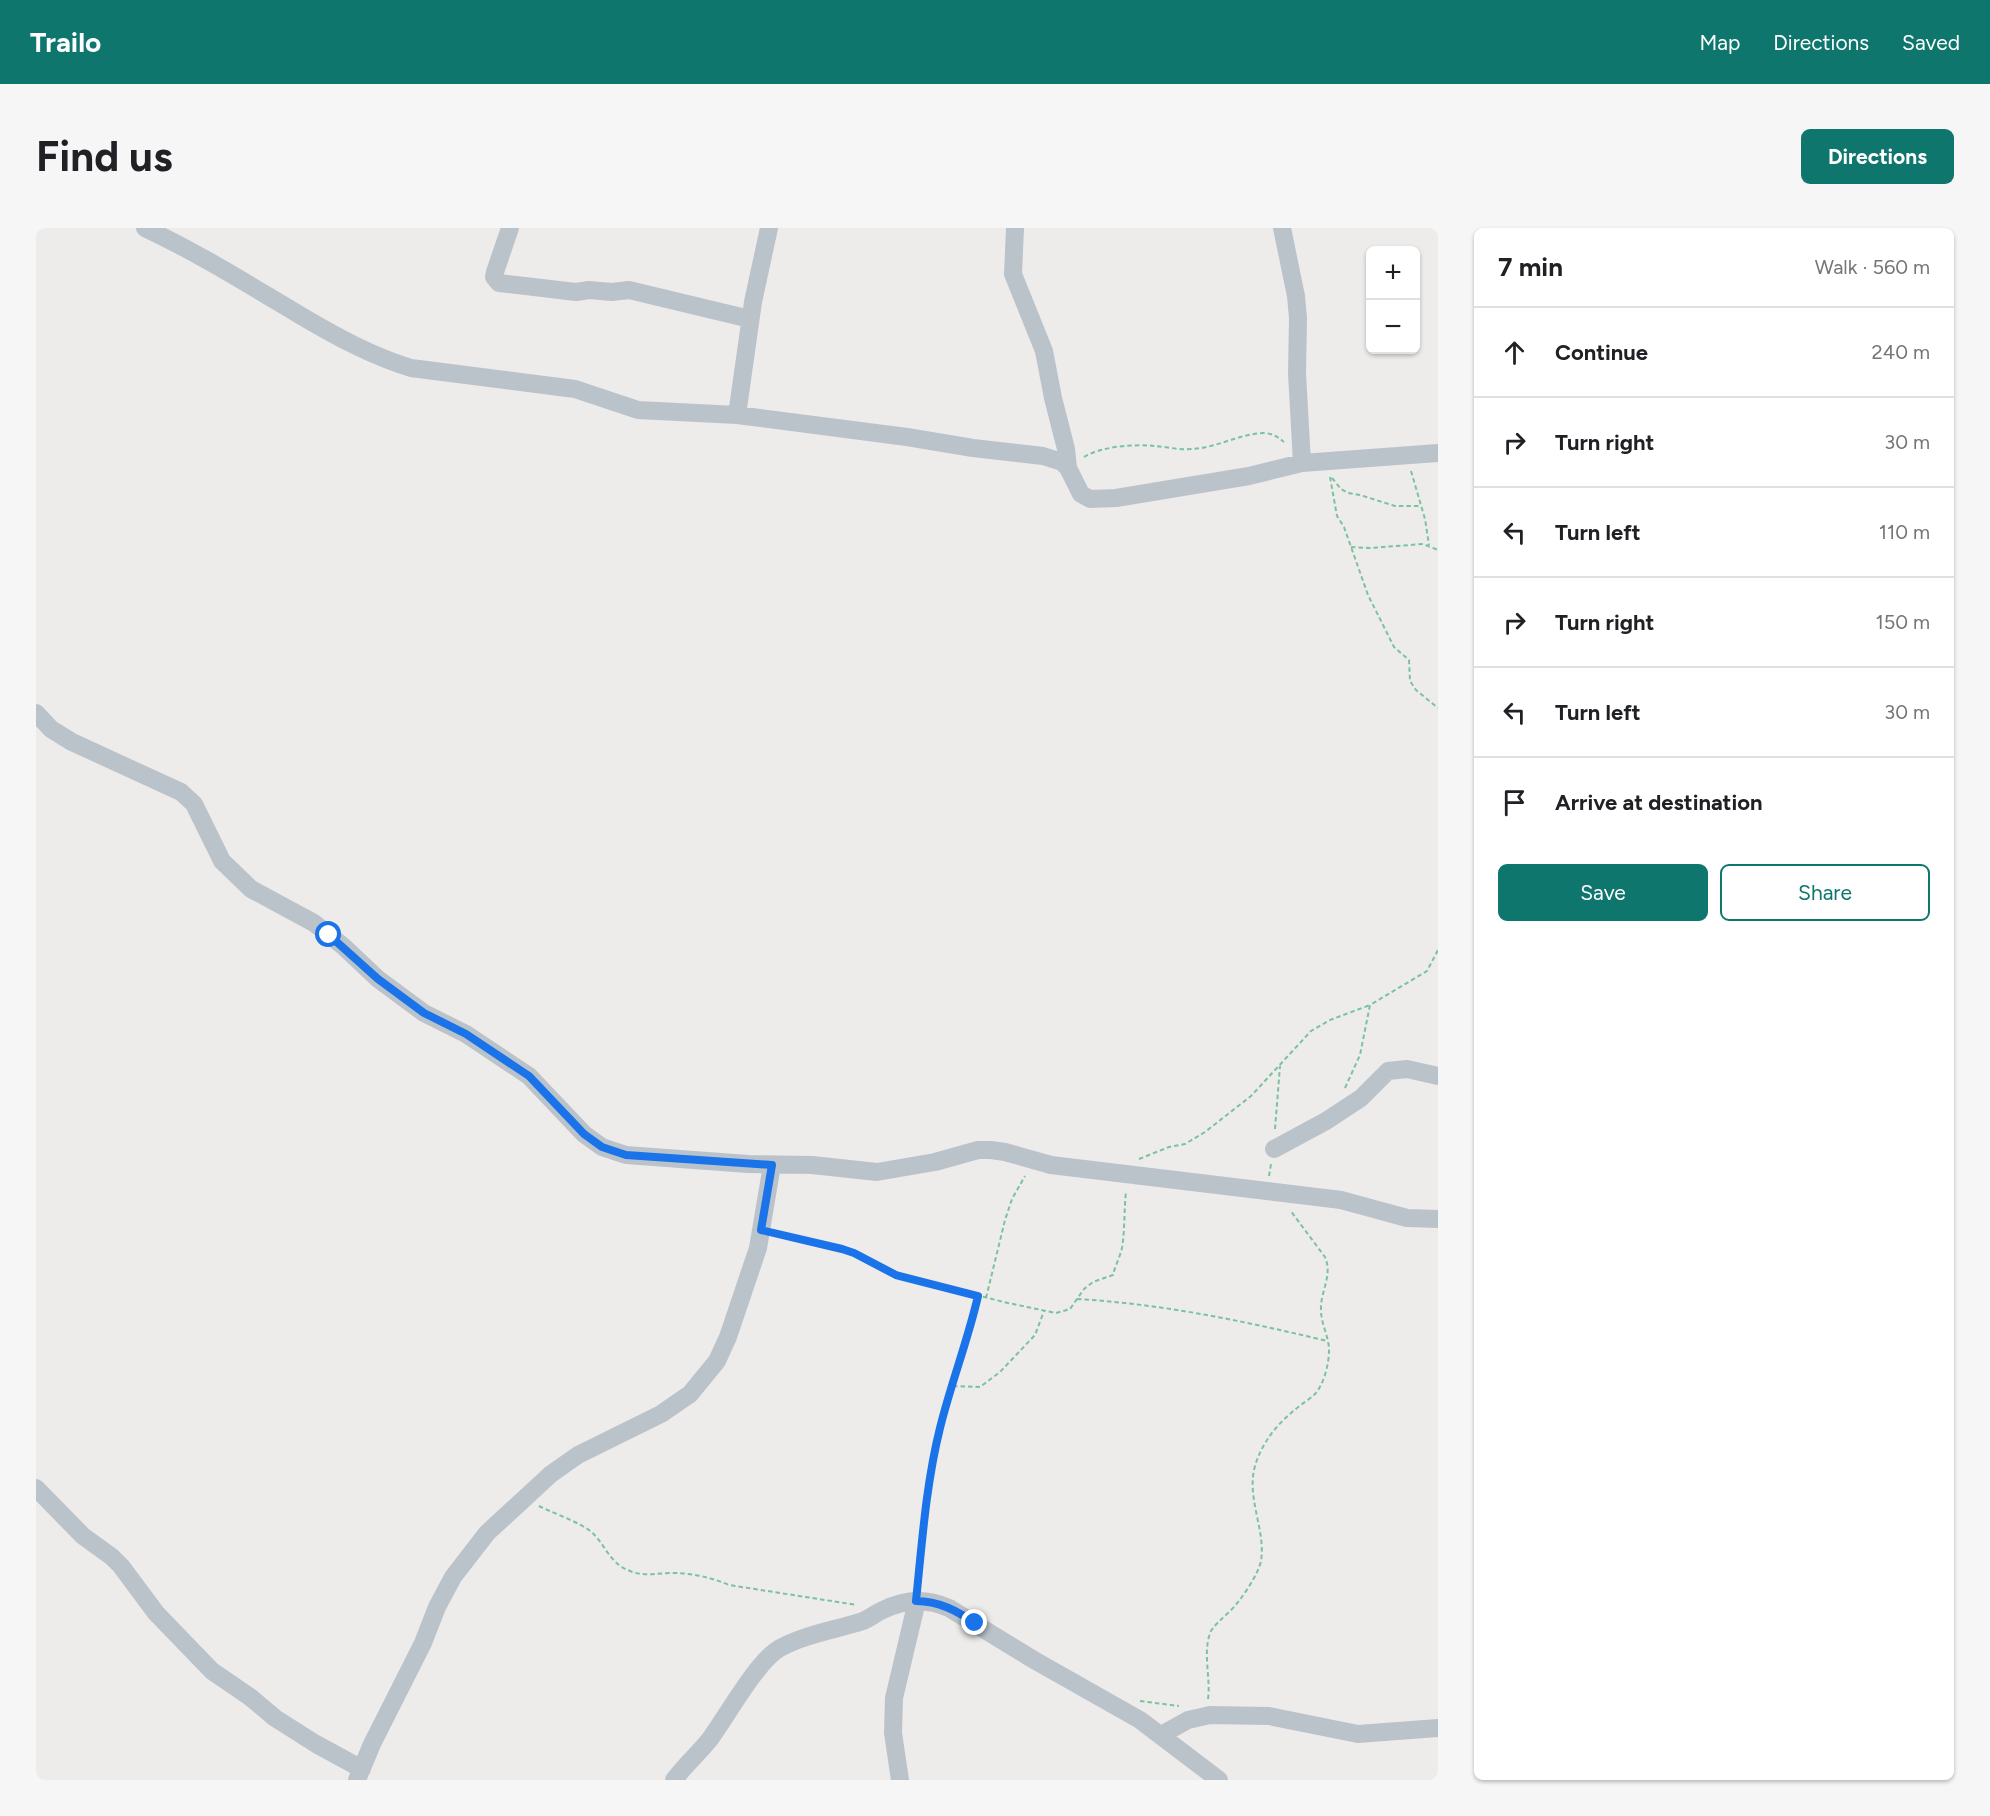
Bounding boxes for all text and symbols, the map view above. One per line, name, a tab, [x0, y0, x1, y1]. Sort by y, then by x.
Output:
text: Trailo	[30, 25, 101, 59]
text: Map	[1699, 30, 1740, 55]
text: Directions	[1773, 30, 1869, 55]
text: Saved	[1902, 30, 1960, 55]
button: Directions	[1801, 129, 1954, 184]
text: Find us	[36, 131, 173, 182]
map controls	[1366, 246, 1420, 354]
button: +	[1366, 246, 1420, 300]
text: 7 min	[1498, 251, 1563, 283]
text: Walk · 560 m	[1815, 255, 1930, 279]
button: −	[1366, 300, 1420, 354]
icon: ahead	[1498, 336, 1531, 369]
text: Continue	[1555, 339, 1648, 366]
text: 240 m	[1872, 340, 1930, 364]
icon: right	[1498, 426, 1531, 459]
text: Turn right	[1555, 429, 1654, 456]
text: 30 m	[1884, 430, 1930, 454]
icon: left	[1498, 516, 1531, 549]
text: Turn left	[1555, 519, 1641, 546]
text: 110 m	[1879, 520, 1930, 544]
icon: right	[1498, 606, 1531, 639]
text: Turn right	[1555, 609, 1654, 636]
text: 150 m	[1875, 610, 1930, 634]
icon: left	[1498, 696, 1531, 729]
text: Turn left	[1555, 699, 1641, 726]
text: 30 m	[1884, 700, 1930, 724]
icon: arrive	[1498, 786, 1531, 819]
text: Arrive at destination	[1555, 789, 1763, 816]
button: Save	[1498, 864, 1708, 921]
button: Share	[1720, 864, 1930, 921]
route start	[315, 921, 341, 947]
route end	[961, 1609, 987, 1635]

